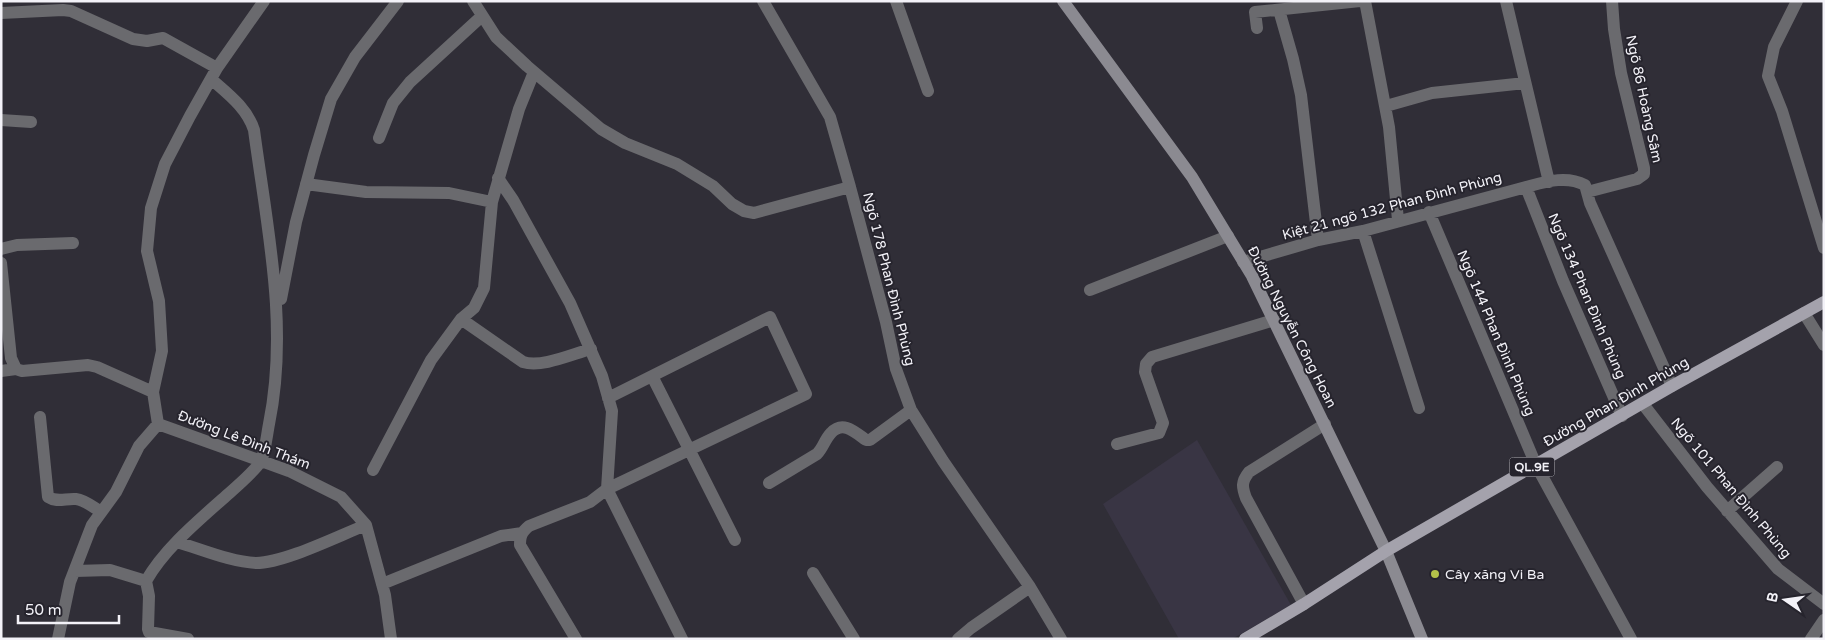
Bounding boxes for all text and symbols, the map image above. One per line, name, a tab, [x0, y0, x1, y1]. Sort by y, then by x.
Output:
street label: Ngõ 86 Hoàng Sâm	[1622, 33, 1666, 165]
street label: Kiệt 21 ngõ 132 Phan Đình Phùng	[1280, 168, 1504, 244]
street label: Ngõ 178 Phan Đình Phùng	[859, 190, 919, 368]
street label: Ngõ 134 Phan Đình Phùng	[1544, 211, 1630, 381]
street label: Đường Nguyễn Công Hoan	[1244, 243, 1340, 411]
street label: Ngõ 144 Phan Đình Phùng	[1453, 248, 1539, 418]
street label: Đường Phan Đình Phùng	[1540, 353, 1692, 451]
street label: Đường Lê Đình Thám	[175, 407, 313, 473]
street label: Ngõ 101 Phan Đình Phùng	[1667, 414, 1795, 562]
road number: QL.9E	[1510, 458, 1554, 477]
place label: Cây xăng Vi Ba	[1445, 566, 1544, 583]
marker: Cây xăng Vi Ba	[1429, 568, 1441, 580]
north arrow	[1760, 575, 1810, 625]
text: B	[1763, 590, 1782, 604]
scale bar	[18, 592, 119, 624]
text: 50 m	[25, 601, 62, 619]

